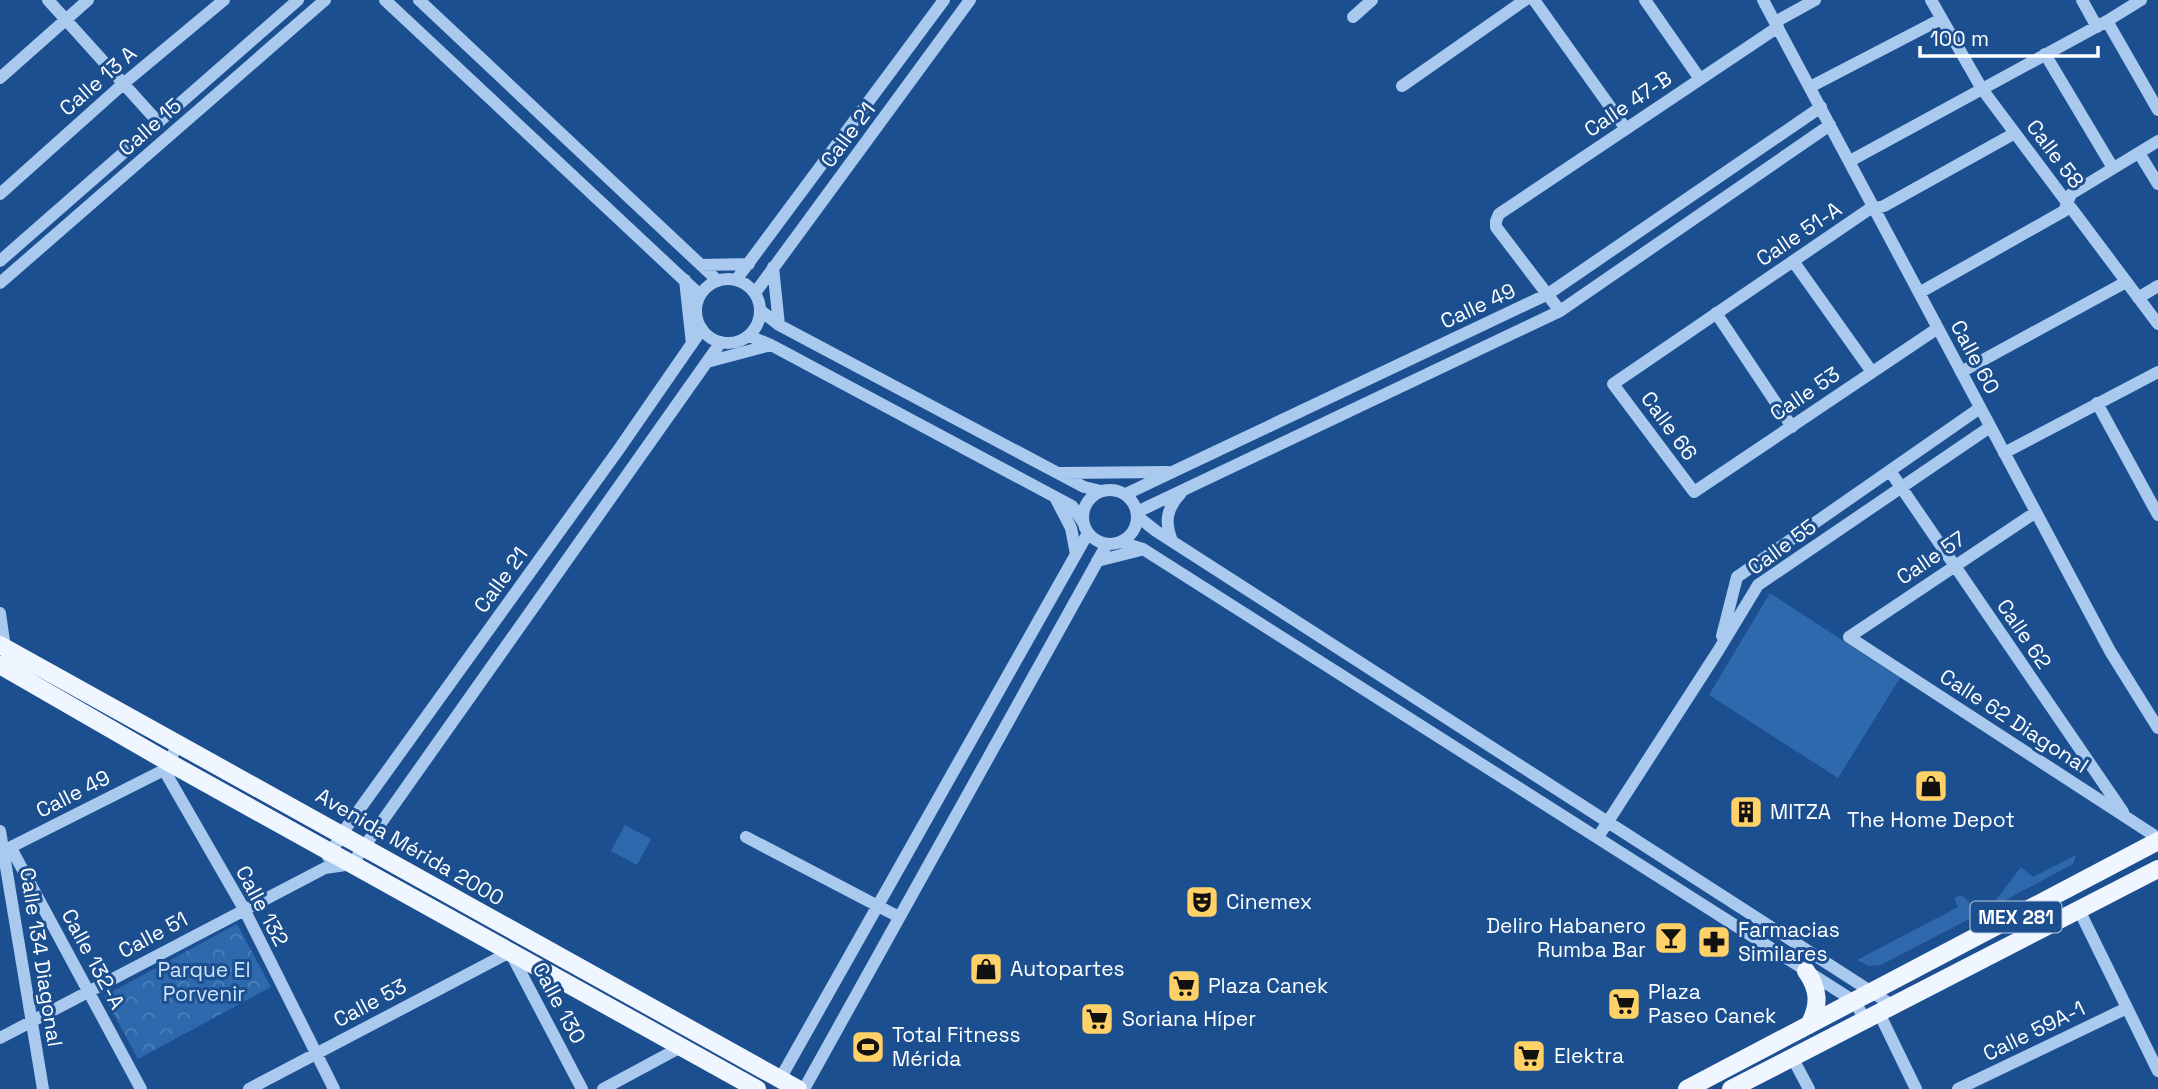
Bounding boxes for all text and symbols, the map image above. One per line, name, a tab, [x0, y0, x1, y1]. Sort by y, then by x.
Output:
scale bar	[1920, 14, 2098, 58]
text: 100 m	[1930, 25, 1989, 52]
street label: Calle 13 A	[54, 40, 142, 121]
street label: Calle 47-B	[1579, 64, 1677, 143]
street label: Calle 15	[112, 92, 187, 161]
street label: Calle 21	[814, 97, 881, 173]
street label: Calle 58	[2021, 114, 2090, 194]
street label: Calle 51-A	[1751, 195, 1847, 272]
street label: Calle 49	[1436, 276, 1520, 335]
street label: Calle 60	[1945, 315, 2006, 398]
street label: Calle 53	[1764, 360, 1845, 427]
street label: Calle 66	[1635, 386, 1704, 466]
street label: Calle 55	[1742, 513, 1822, 581]
street label: Calle 57	[1891, 525, 1971, 591]
street label: Calle 21	[468, 541, 534, 618]
street label: Calle 62	[1991, 593, 2058, 674]
street label: Calle 62 Diagonal	[1935, 662, 2094, 779]
street label: Calle 49	[31, 763, 114, 824]
shop icon: The Home Depot	[1912, 767, 1950, 805]
street label: Avenida Mérida 2000	[311, 782, 509, 911]
building icon: MITZA	[1727, 793, 1765, 831]
place label: MITZA	[1770, 798, 1831, 825]
place label: The Home Depot	[1847, 806, 2015, 833]
street label: Calle 132	[230, 861, 295, 951]
street label: Calle 134 Diagonal	[14, 865, 69, 1048]
theatre icon: Cinemex	[1183, 883, 1221, 921]
place label: Cinemex	[1226, 888, 1312, 915]
road number: MEX 281	[1970, 902, 2062, 932]
street label: Calle 132-A	[56, 904, 131, 1014]
street label: Calle 51	[113, 905, 192, 964]
place label: Deliro Habanero Rumba Bar	[1486, 912, 1646, 963]
place label: Farmacias Similares	[1738, 916, 1840, 967]
bar icon: Deliro Habanero Rumba Bar	[1652, 919, 1690, 957]
pharmacy icon: Farmacias Similares	[1695, 923, 1733, 961]
shop icon: Autopartes	[967, 950, 1005, 988]
place label: Autopartes	[1010, 955, 1125, 982]
park label: Parque El Porvenir	[157, 956, 251, 1007]
street label: Calle 130	[527, 957, 592, 1048]
supermarket icon: Plaza Canek	[1165, 967, 1203, 1005]
street label: Calle 53	[329, 972, 411, 1033]
place label: Plaza Canek	[1208, 972, 1328, 999]
place label: Plaza Paseo Canek	[1648, 978, 1776, 1029]
supermarket icon: Plaza Paseo Canek	[1605, 985, 1643, 1023]
street label: Calle 59A-1	[1978, 994, 2089, 1067]
supermarket icon: Soriana Híper	[1078, 1000, 1116, 1038]
place label: Soriana Híper	[1122, 1005, 1256, 1032]
place label: Total Fitness Mérida	[892, 1021, 1021, 1072]
sports icon: Total Fitness Mérida	[849, 1028, 887, 1066]
supermarket icon: Elektra	[1510, 1037, 1548, 1075]
place label: Elektra	[1554, 1042, 1624, 1069]

